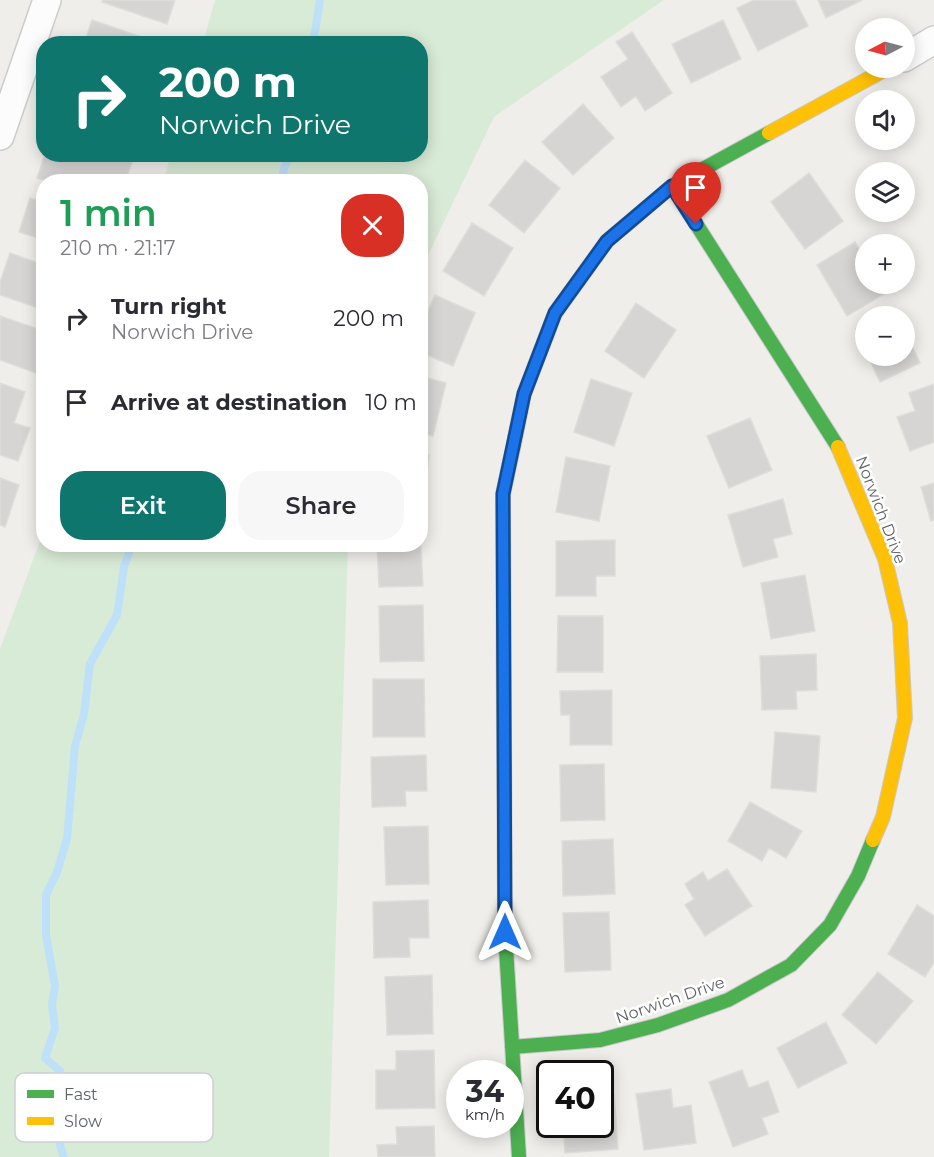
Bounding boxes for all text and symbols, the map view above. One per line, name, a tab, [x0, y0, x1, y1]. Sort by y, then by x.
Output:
north arrow	[855, 18, 915, 78]
map controls	[855, 18, 915, 366]
text: 200 m	[159, 56, 297, 108]
icon: right	[60, 60, 138, 138]
button: sound	[855, 90, 915, 150]
text: Norwich Drive	[159, 108, 351, 141]
pin	[670, 162, 721, 224]
button: layers	[855, 162, 915, 222]
icon: arrive	[679, 171, 712, 204]
text: 1 min	[60, 191, 157, 235]
button: close	[341, 194, 404, 257]
button: +	[855, 234, 915, 294]
text: 210 m · 21:17	[60, 236, 176, 260]
text: Turn right	[111, 293, 226, 320]
icon: right	[60, 302, 93, 335]
text: 200 m	[333, 305, 404, 332]
button: −	[855, 306, 915, 366]
text: Norwich Drive	[111, 320, 253, 344]
icon: arrive	[60, 386, 93, 419]
text: Arrive at destination	[111, 389, 347, 416]
text: 10 m	[365, 389, 417, 416]
street label: Norwich Drive	[852, 453, 910, 567]
button: Exit	[60, 471, 226, 540]
button: Share	[238, 471, 404, 540]
position arrow	[473, 900, 537, 964]
street label: Norwich Drive	[613, 972, 727, 1028]
speed limit sign: 40	[536, 1060, 614, 1138]
legend	[15, 1073, 213, 1142]
text: 34	[466, 1073, 504, 1110]
text: Fast	[64, 1085, 98, 1104]
text: km/h	[465, 1105, 505, 1124]
text: Slow	[64, 1112, 102, 1131]

